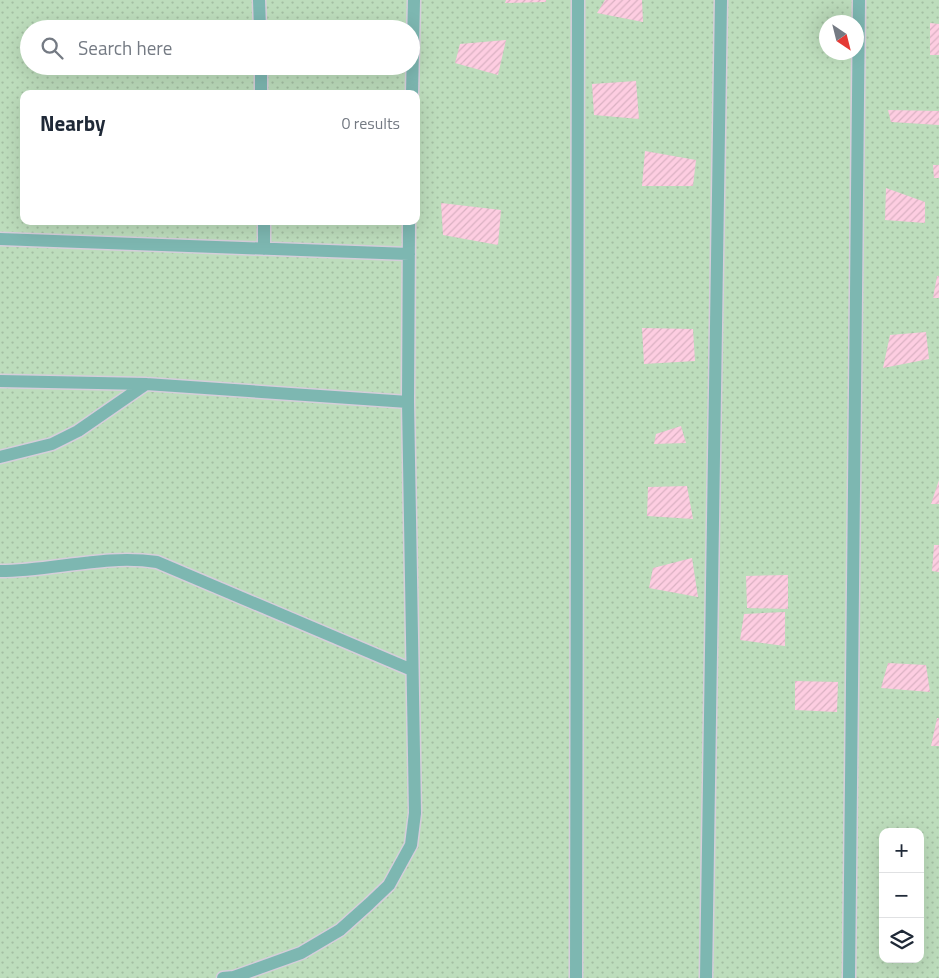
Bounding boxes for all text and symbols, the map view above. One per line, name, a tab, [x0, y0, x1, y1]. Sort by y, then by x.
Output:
north arrow	[819, 15, 864, 60]
search box	[20, 20, 420, 75]
text: Search here	[78, 33, 172, 62]
icon: search	[38, 34, 66, 62]
text: Nearby	[40, 107, 105, 139]
text: 0 results	[341, 111, 400, 135]
map controls	[879, 828, 924, 963]
button: +	[879, 828, 924, 873]
button: −	[879, 873, 924, 918]
button: layers	[879, 918, 924, 963]

